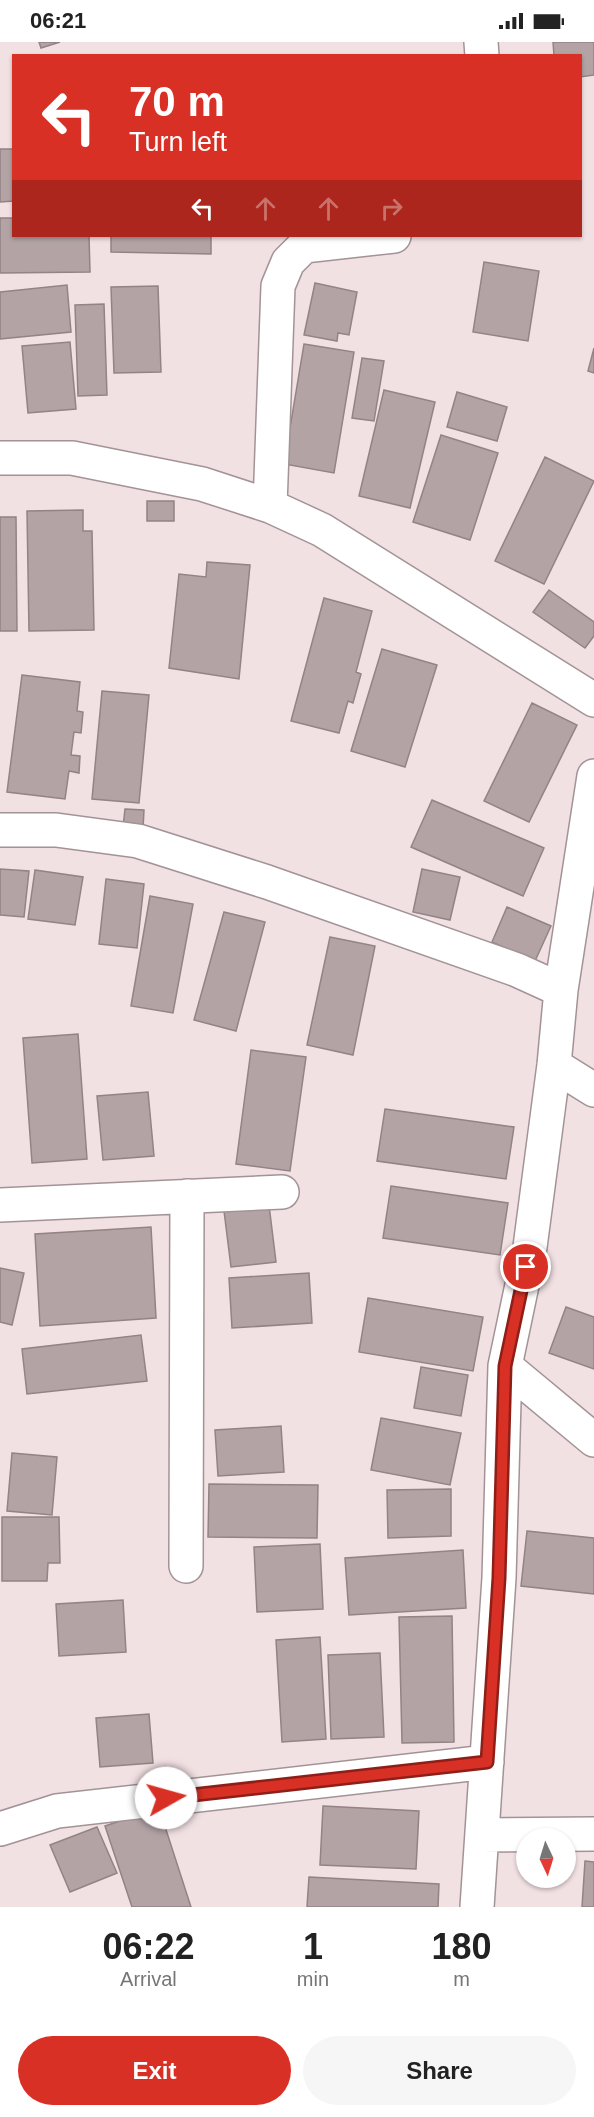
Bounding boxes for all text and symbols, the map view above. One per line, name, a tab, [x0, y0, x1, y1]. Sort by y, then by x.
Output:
text: 06:21	[30, 8, 86, 33]
icon: left	[30, 78, 108, 156]
text: 70 m	[129, 78, 225, 125]
text: Turn left	[129, 127, 227, 157]
icon: left	[186, 192, 219, 225]
icon: ahead	[249, 192, 282, 225]
icon: ahead	[312, 192, 345, 225]
icon: right	[375, 192, 408, 225]
pin	[500, 1241, 551, 1292]
icon: arrive	[509, 1250, 542, 1283]
position arrow	[134, 1766, 198, 1830]
north arrow	[516, 1828, 576, 1888]
map controls	[516, 1828, 576, 1888]
text: 06:22	[102, 1926, 194, 1967]
text: 1	[303, 1926, 323, 1967]
text: 180	[431, 1926, 492, 1967]
text: Arrival	[120, 1968, 177, 1990]
text: min	[297, 1968, 329, 1990]
text: m	[453, 1968, 470, 1990]
button: Exit	[18, 2036, 291, 2105]
button: Share	[303, 2036, 576, 2105]

